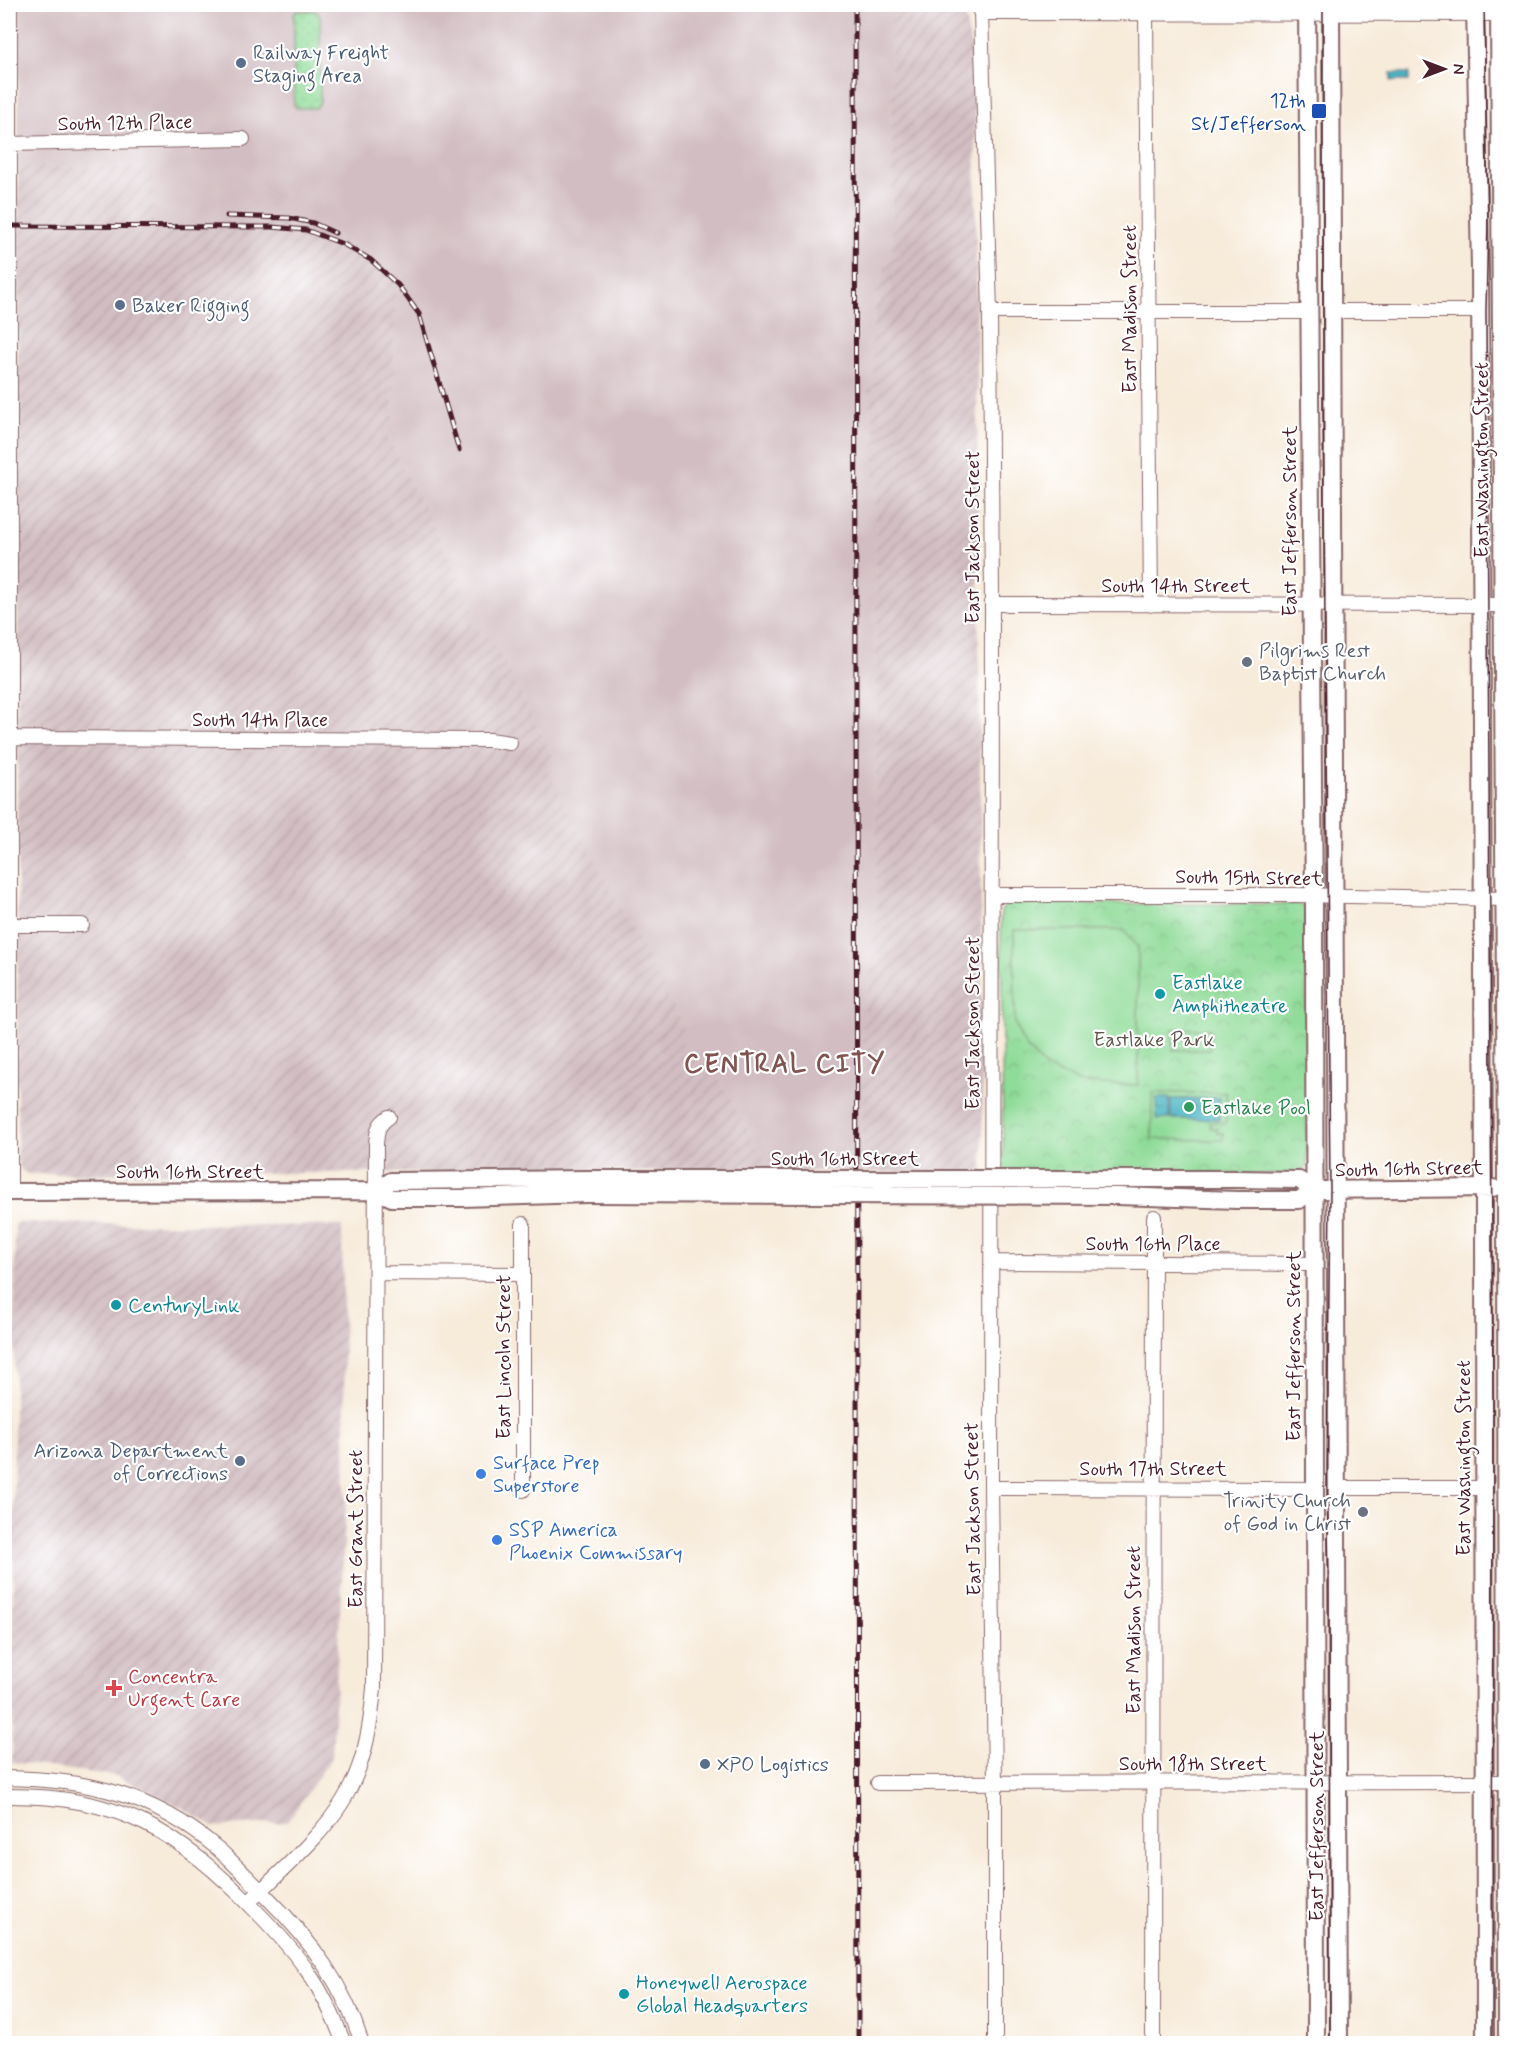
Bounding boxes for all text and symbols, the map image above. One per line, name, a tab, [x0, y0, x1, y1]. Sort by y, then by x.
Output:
north arrow	[1414, 39, 1474, 99]
place label: Railway Freight Staging Area	[253, 40, 389, 92]
marker: Railway Freight Staging Area	[234, 56, 248, 70]
text: N	[1447, 64, 1468, 74]
place label: 12th St/Jefferson	[1191, 88, 1306, 138]
marker: 12th St/Jefferson	[1310, 102, 1328, 120]
street label: South 12th Place	[57, 109, 193, 138]
street label: East Madison Street	[1117, 225, 1144, 393]
place label: Baker Rigging	[132, 293, 250, 322]
marker: Baker Rigging	[113, 298, 127, 312]
street label: East Washington Street	[1469, 362, 1498, 558]
street label: East Jefferson Street	[1277, 425, 1304, 617]
street label: East Jackson Street	[960, 450, 987, 624]
street label: South 14th Street	[1101, 573, 1251, 600]
place label: Pilgrims Rest Baptist Church	[1259, 638, 1386, 688]
marker: Pilgrims Rest Baptist Church	[1240, 655, 1254, 669]
street label: South 14th Place	[192, 707, 328, 734]
street label: South 15th Street	[1175, 864, 1323, 893]
street label: East Jackson Street	[960, 936, 987, 1110]
place label: Eastlake Amphitheatre	[1172, 970, 1287, 1020]
marker: Eastlake Amphitheatre	[1153, 987, 1167, 1001]
park label: Eastlake Park	[1093, 1027, 1215, 1054]
district label: CENTRAL CITY	[684, 1048, 886, 1082]
place label: Eastlake Pool	[1201, 1095, 1311, 1122]
marker: Eastlake Pool	[1182, 1100, 1196, 1114]
street label: South 16th Street	[771, 1146, 919, 1173]
street label: South 16th Street	[1335, 1155, 1484, 1184]
street label: South 16th Street	[116, 1159, 264, 1186]
street label: South 16th Place	[1085, 1231, 1221, 1258]
street label: East Jefferson Street	[1281, 1250, 1308, 1442]
street label: East Lincoln Street	[491, 1275, 518, 1439]
place label: CenturyLink	[128, 1293, 239, 1320]
marker: CenturyLink	[109, 1298, 123, 1312]
street label: East Washington Street	[1451, 1360, 1480, 1556]
street label: East Jackson Street	[958, 1422, 989, 1596]
place label: Arizona Department of Corrections	[34, 1438, 228, 1488]
street label: East Grant Street	[343, 1450, 370, 1608]
place label: Surface Prep Superstore	[493, 1450, 600, 1500]
marker: Arizona Department of Corrections	[233, 1454, 247, 1468]
street label: South 17th Street	[1079, 1456, 1227, 1483]
marker: Surface Prep Superstore	[474, 1467, 488, 1481]
place label: Trinity Church of God in Christ	[1223, 1488, 1351, 1538]
marker: Trinity Church of God in Christ	[1356, 1505, 1370, 1519]
place label: SSP America Phoenix Commissary	[509, 1517, 682, 1567]
marker: SSP America Phoenix Commissary	[490, 1533, 504, 1547]
street label: East Madison Street	[1121, 1546, 1148, 1714]
place label: Concentra Urgent Care	[128, 1664, 240, 1716]
marker: Concentra Urgent Care	[105, 1679, 123, 1697]
street label: East Jefferson Street	[1304, 1730, 1331, 1922]
street label: South 18th Street	[1119, 1751, 1267, 1778]
place label: XPO Logistics	[717, 1752, 829, 1779]
marker: XPO Logistics	[698, 1757, 712, 1771]
place label: Honeywell Aerospace Global Headquarters	[636, 1970, 808, 2020]
marker: Honeywell Aerospace Global Headquarters	[617, 1987, 631, 2001]

